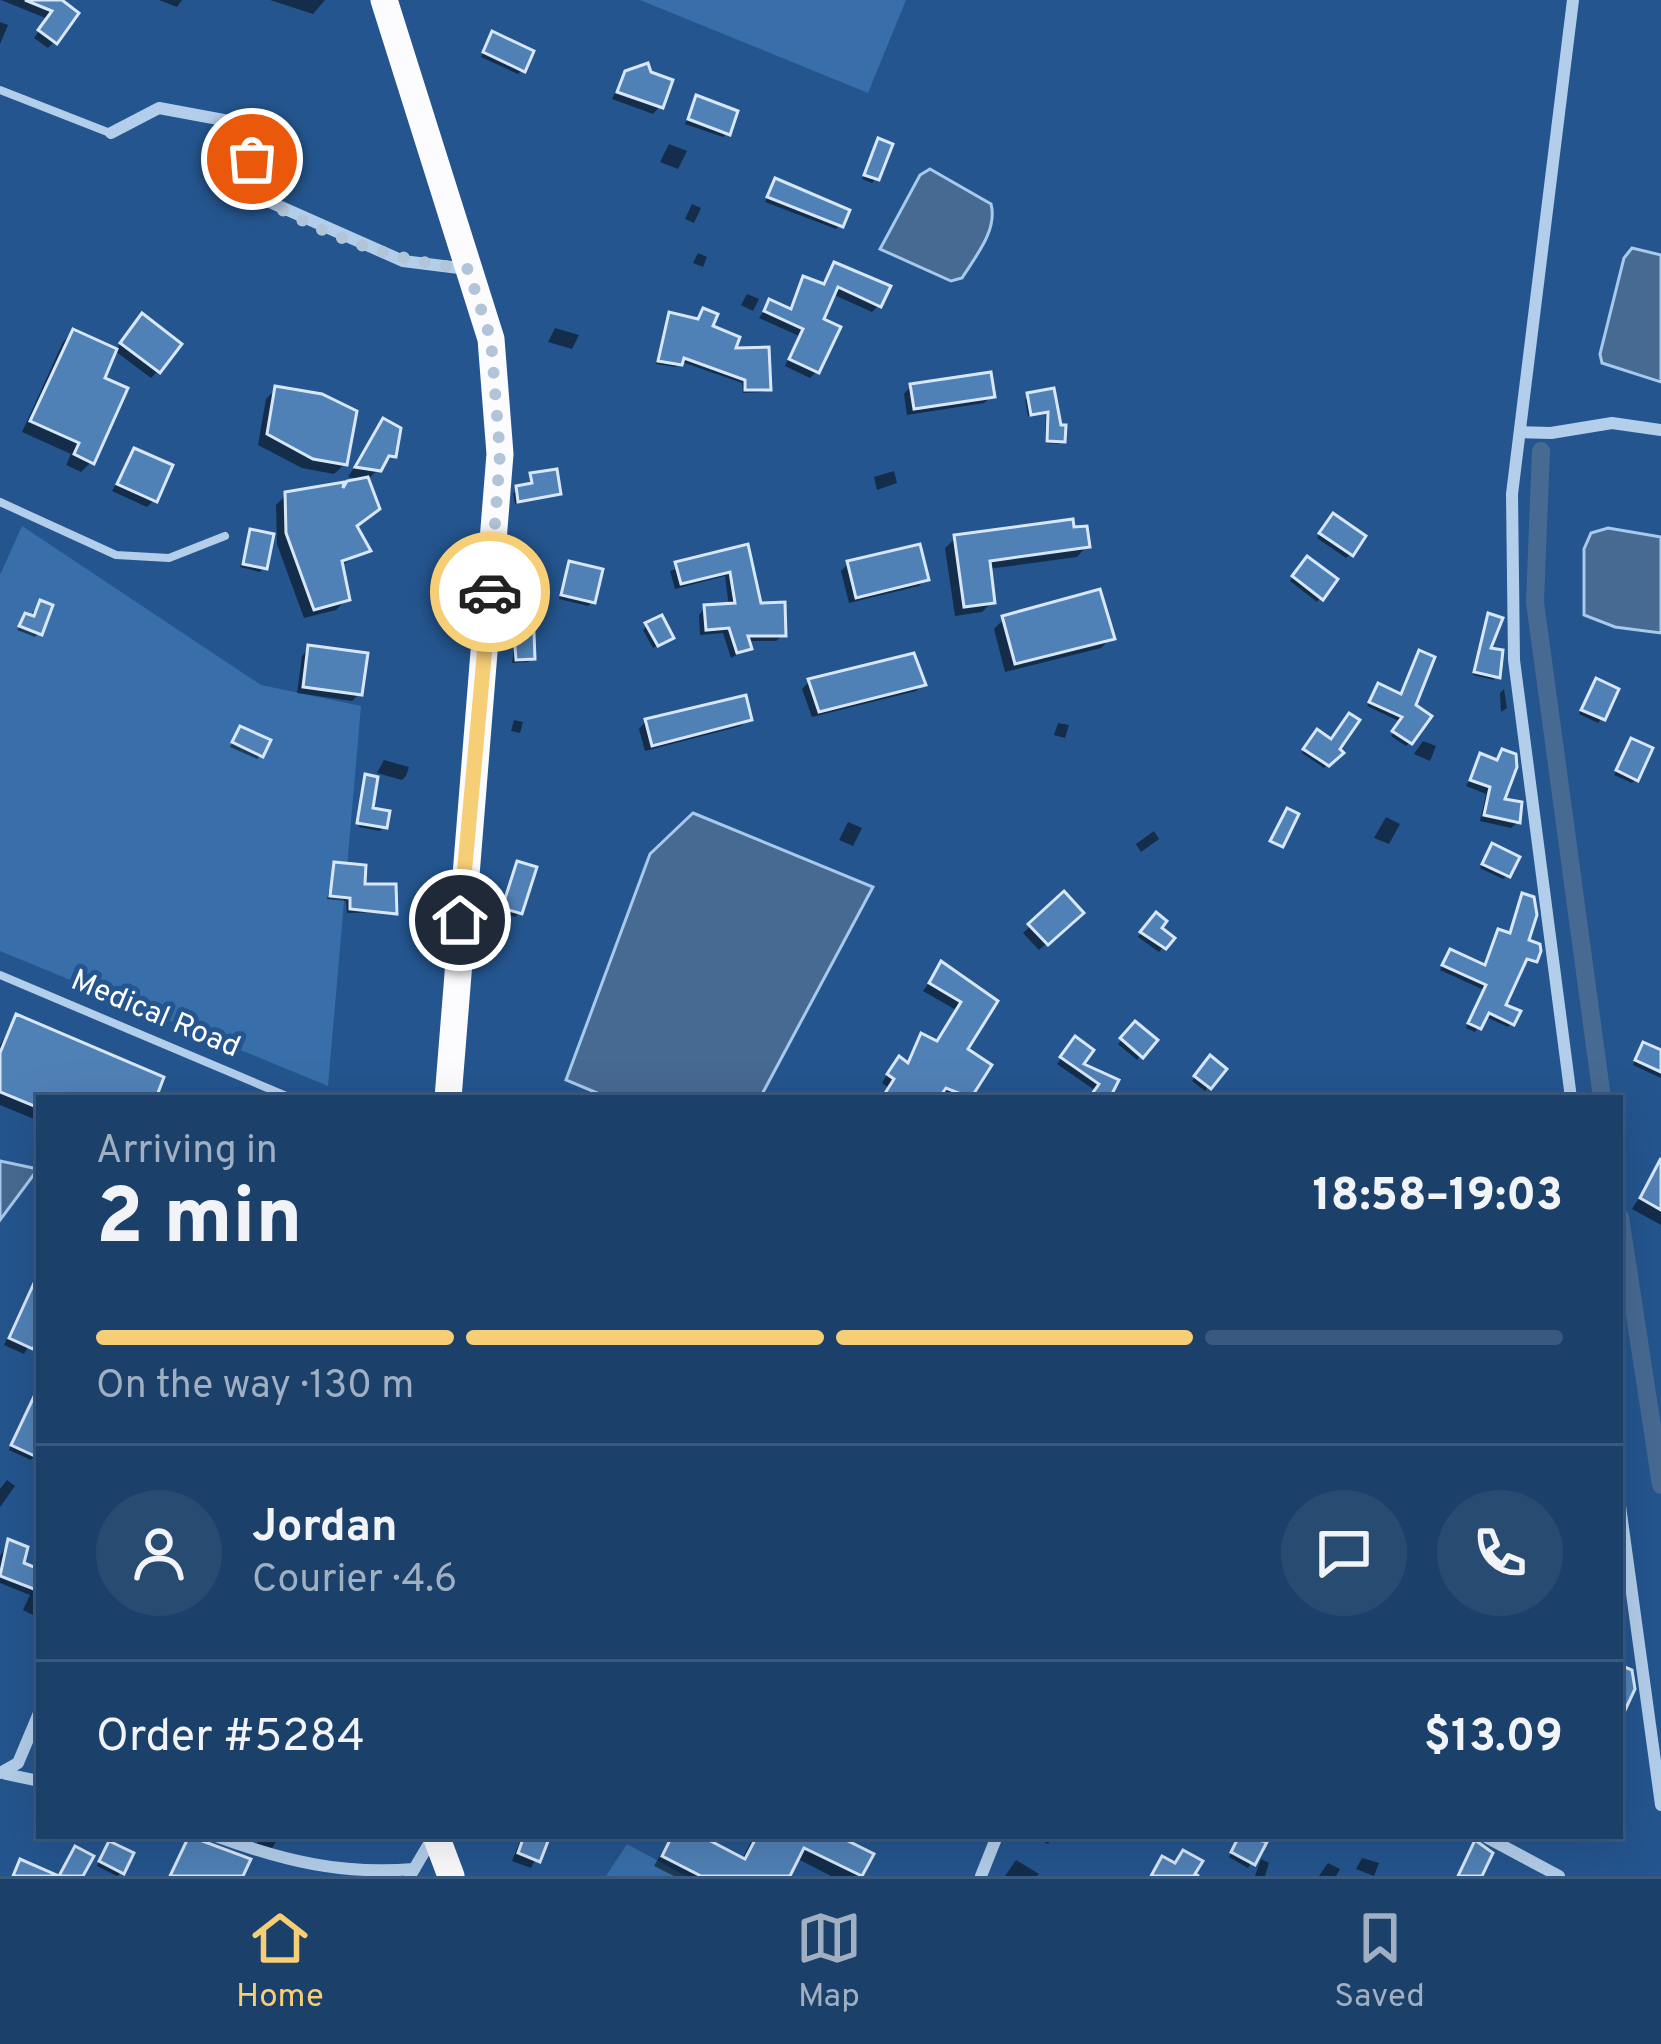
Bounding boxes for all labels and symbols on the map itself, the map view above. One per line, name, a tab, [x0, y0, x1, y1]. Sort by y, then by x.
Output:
pin	[201, 108, 303, 210]
courier	[430, 532, 550, 652]
pin	[409, 869, 511, 971]
street label: Medical Road	[65, 963, 245, 1067]

